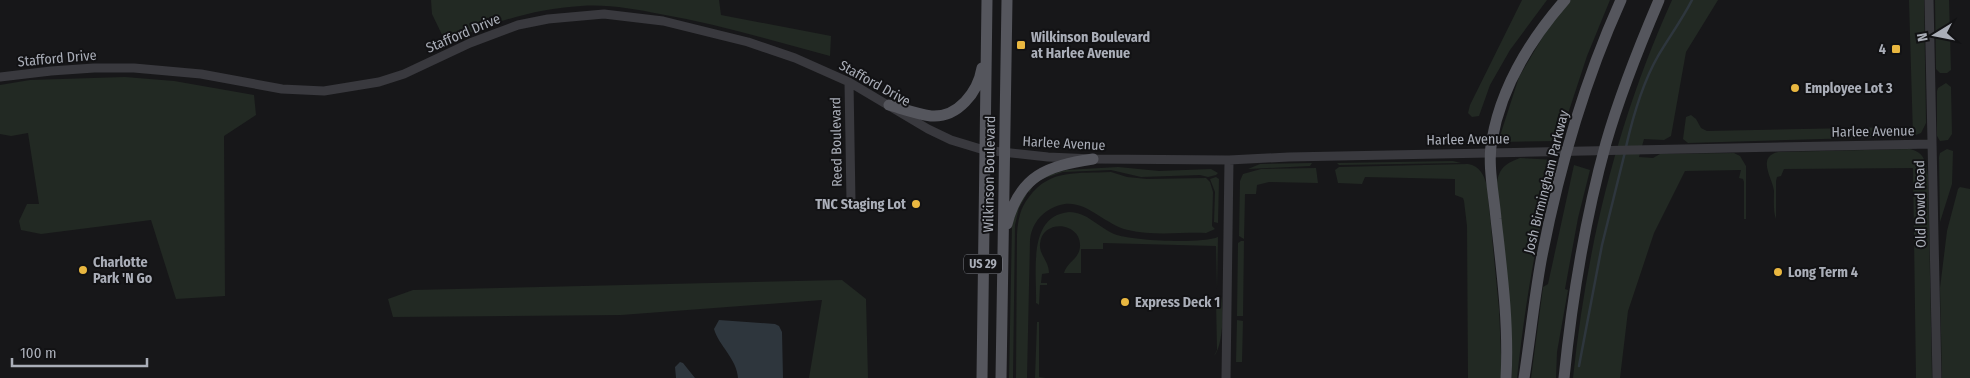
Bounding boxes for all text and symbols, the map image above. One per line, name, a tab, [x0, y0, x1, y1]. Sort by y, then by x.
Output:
street label: Stafford Drive	[424, 10, 503, 57]
north arrow	[1910, 10, 1960, 60]
place label: Wilkinson Boulevard at Harlee Avenue	[1031, 29, 1150, 62]
text: N	[1914, 32, 1932, 43]
marker: Wilkinson Boulevard at Harlee Avenue	[1015, 39, 1027, 51]
place label: 4	[1879, 41, 1886, 58]
marker: 4	[1890, 43, 1902, 55]
street label: Stafford Drive	[17, 47, 97, 70]
street label: Stafford Drive	[836, 57, 913, 110]
place label: Employee Lot 3	[1805, 80, 1893, 97]
marker: Employee Lot 3	[1789, 82, 1801, 94]
street label: Reed Boulevard	[827, 97, 846, 187]
street label: Josh Birmingham Parkway	[1520, 108, 1573, 256]
street label: Wilkinson Boulevard	[980, 115, 999, 233]
street label: Harlee Avenue	[1831, 122, 1915, 141]
street label: Harlee Avenue	[1426, 130, 1510, 149]
street label: Harlee Avenue	[1022, 133, 1106, 154]
street label: Old Dowd Road	[1911, 160, 1930, 248]
place label: TNC Staging Lot	[815, 196, 907, 213]
marker: TNC Staging Lot	[910, 198, 922, 210]
place label: Charlotte Park 'N Go	[93, 254, 153, 287]
road number: US 29	[964, 254, 1002, 274]
marker: Charlotte Park 'N Go	[77, 264, 89, 276]
place label: Long Term 4	[1788, 264, 1858, 281]
marker: Long Term 4	[1772, 266, 1784, 278]
place label: Express Deck 1	[1135, 294, 1220, 311]
marker: Express Deck 1	[1119, 296, 1131, 308]
scale bar	[12, 336, 148, 368]
text: 100 m	[20, 344, 57, 362]

